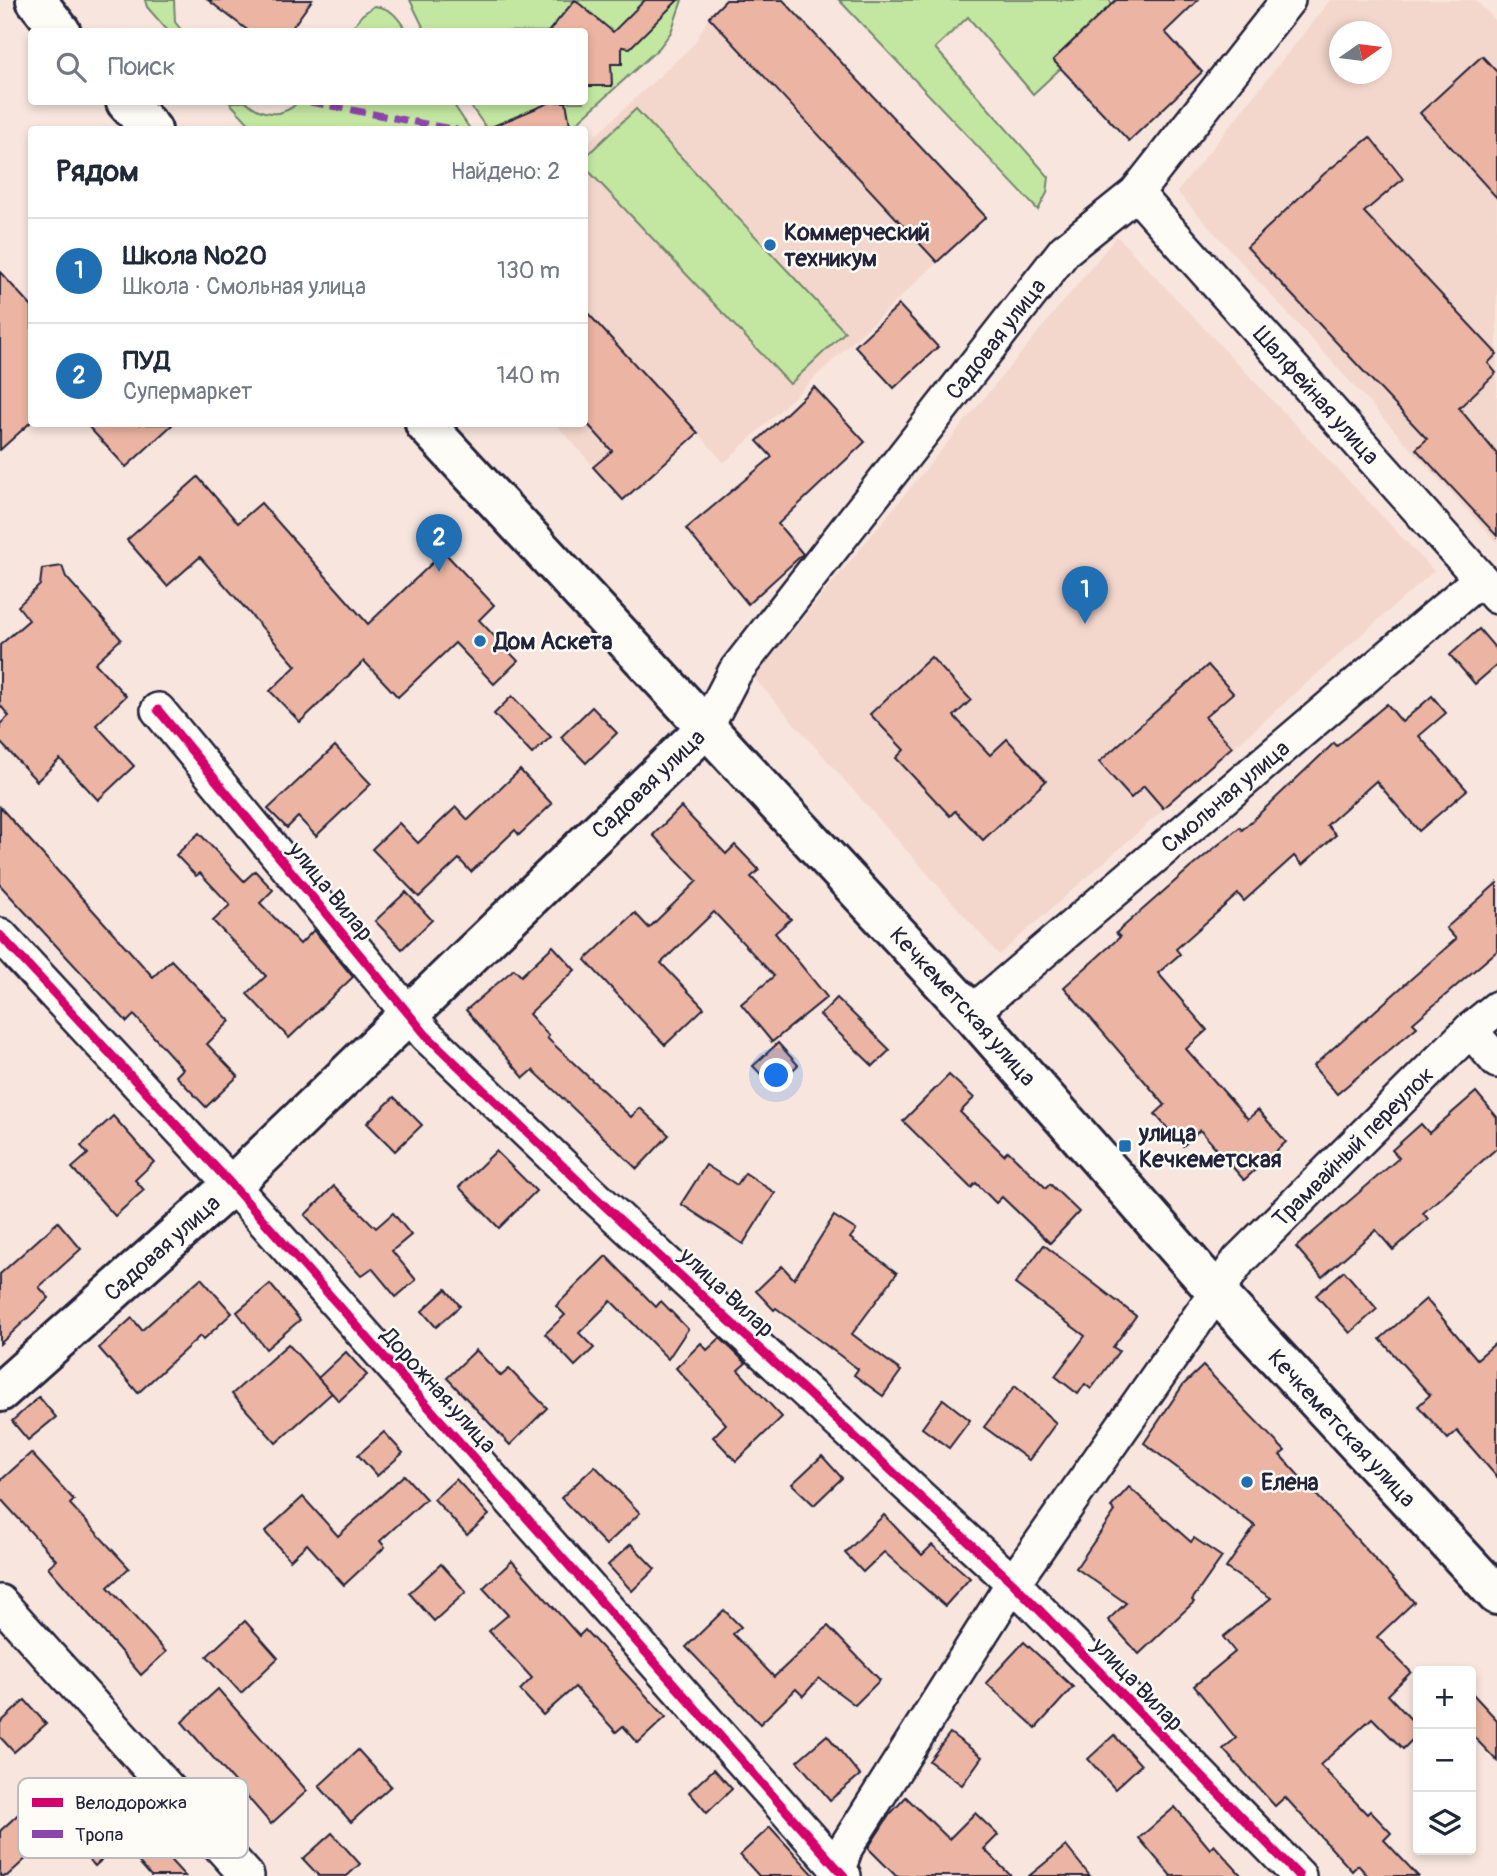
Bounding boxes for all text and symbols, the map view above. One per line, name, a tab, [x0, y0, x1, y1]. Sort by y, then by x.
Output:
north arrow	[1329, 21, 1392, 84]
search box	[28, 28, 588, 105]
icon: search	[52, 48, 90, 86]
text: Поиск	[108, 51, 176, 83]
text: Рядом	[56, 153, 139, 190]
text: Найдено: 2	[451, 157, 560, 186]
place label: Коммерческий техникум	[784, 218, 930, 273]
marker: Коммерческий техникум	[762, 237, 778, 253]
text: Школа №20	[123, 240, 267, 272]
text: 1	[75, 256, 84, 285]
text: 130 m	[497, 256, 560, 285]
text: Школа · Смольная улица	[123, 272, 366, 301]
street label: Садовая улица	[939, 273, 1052, 406]
street label: Шалфейная улица	[1247, 320, 1386, 471]
text: ПУД	[123, 345, 170, 377]
text: 2	[73, 361, 85, 390]
text: 140 m	[497, 361, 560, 390]
text: Супермаркет	[123, 377, 252, 406]
pin: 2	[416, 514, 462, 572]
pin: 1	[1062, 566, 1108, 624]
place label: Дом Аскета	[492, 627, 613, 656]
marker: Дом Аскета	[472, 633, 488, 649]
street label: Садовая улица	[586, 723, 711, 845]
street label: Смольная улица	[1155, 734, 1296, 860]
street label: улица Вилар	[281, 835, 379, 947]
street label: Кечкеметская улица	[883, 921, 1042, 1092]
your location	[759, 1058, 793, 1092]
street label: Трамвайный переулок	[1266, 1060, 1440, 1234]
place label: улица Кечкеметская	[1138, 1119, 1282, 1174]
marker: улица Кечкеметская	[1117, 1138, 1133, 1154]
street label: Садовая улица	[98, 1188, 226, 1307]
street label: улица Вилар	[672, 1240, 780, 1344]
street label: Дорожная улица	[374, 1321, 503, 1459]
street label: Кечкеметская улица	[1262, 1343, 1422, 1513]
place label: Елена	[1261, 1468, 1319, 1497]
marker: Елена	[1239, 1474, 1255, 1490]
street label: улица Вилар	[1085, 1631, 1189, 1737]
map controls	[1413, 1666, 1476, 1855]
button: +	[1413, 1666, 1476, 1729]
button: −	[1413, 1729, 1476, 1792]
legend	[18, 1778, 248, 1858]
text: Велодорожка	[75, 1791, 187, 1815]
button: layers	[1413, 1792, 1476, 1855]
text: Тропа	[75, 1823, 123, 1847]

